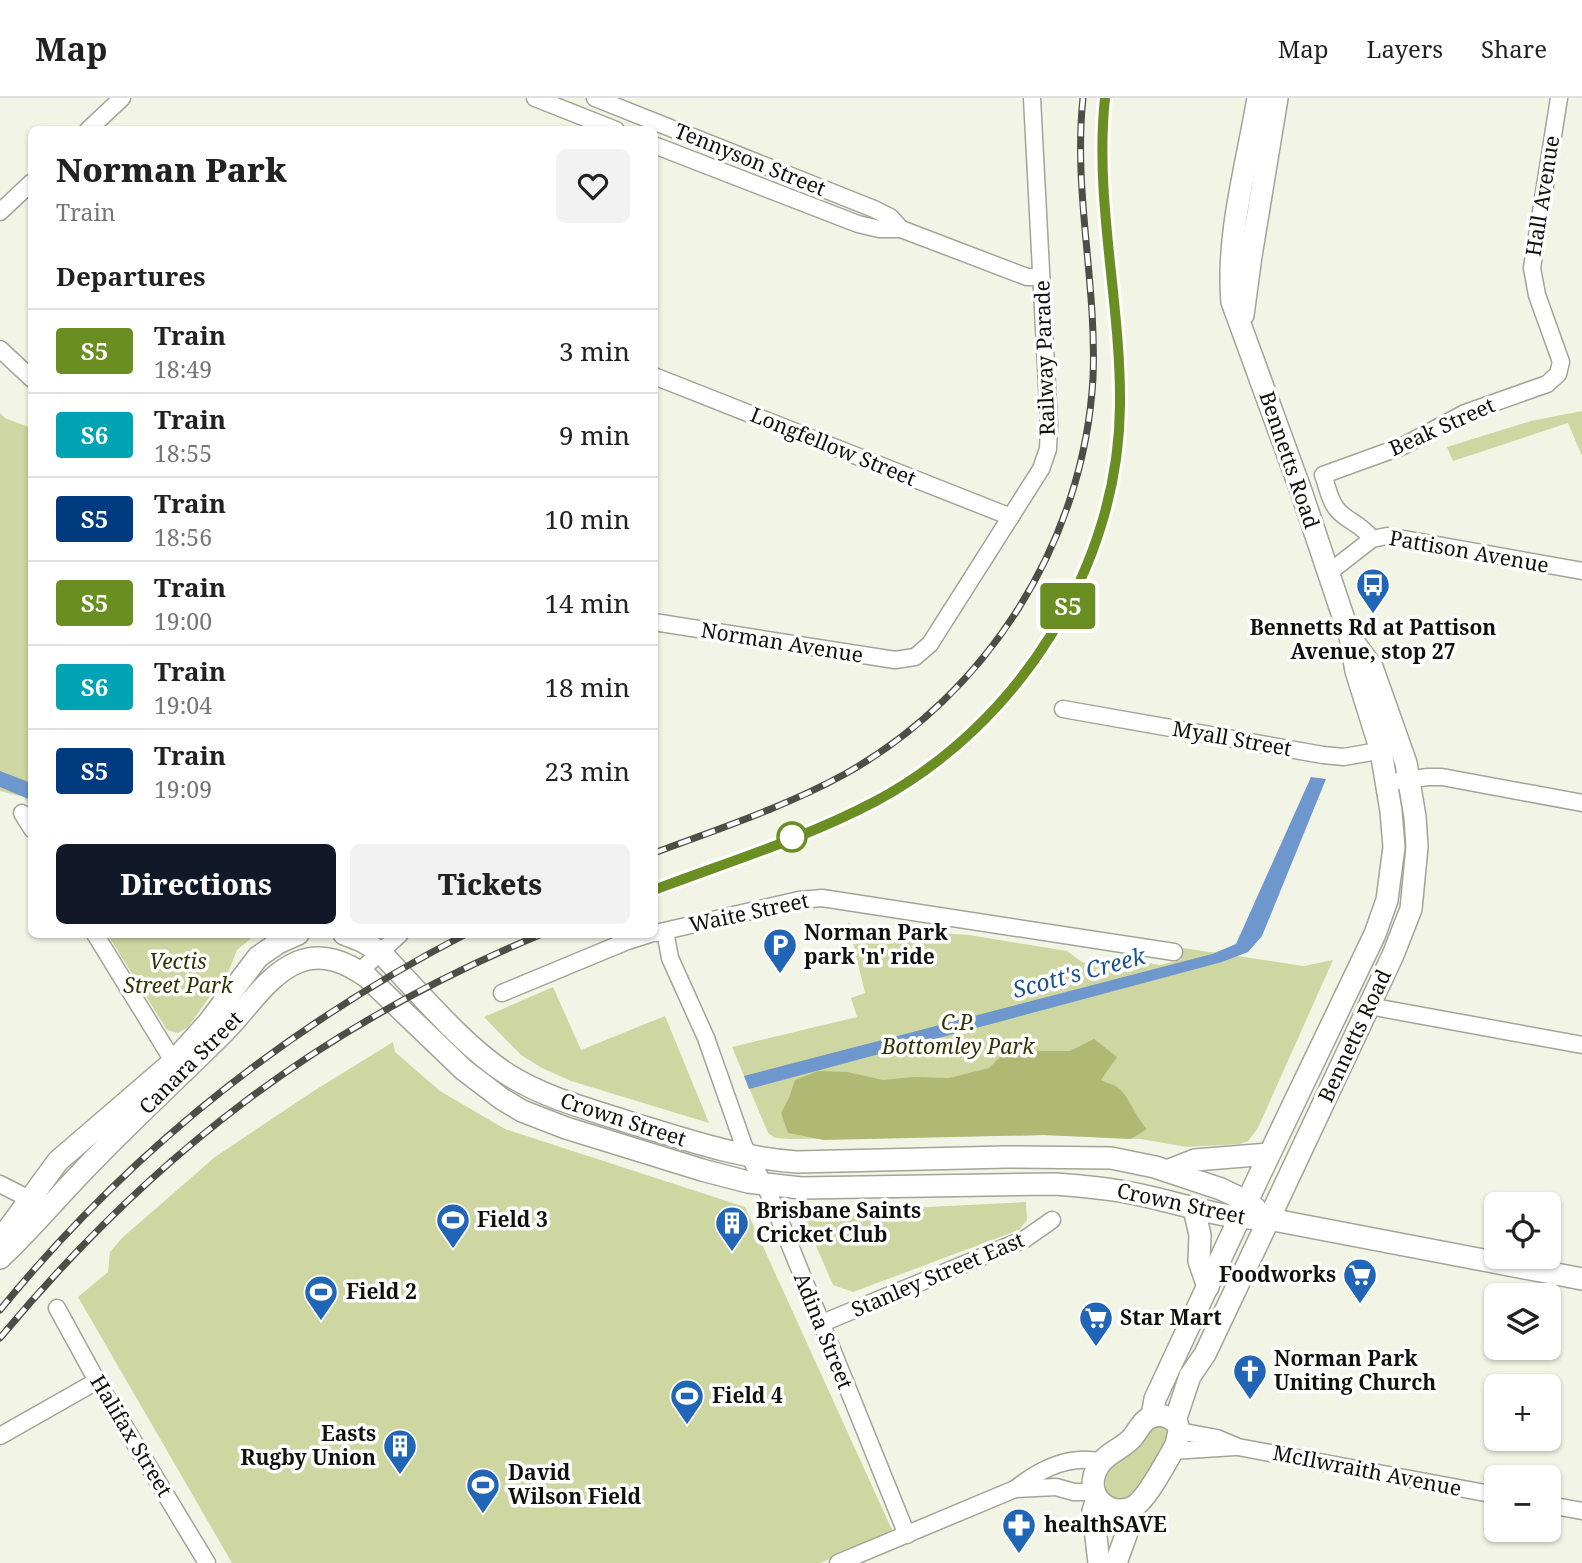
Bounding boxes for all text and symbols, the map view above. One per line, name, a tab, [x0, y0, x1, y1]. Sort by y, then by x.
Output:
text: Map	[35, 26, 108, 71]
text: Map	[1278, 32, 1329, 65]
text: Layers	[1367, 32, 1443, 65]
text: Share	[1481, 32, 1547, 65]
street label: Tennyson Street	[671, 116, 830, 202]
street label: Hall Avenue	[1519, 133, 1565, 258]
text: Norman Park	[56, 147, 287, 192]
button: heart	[556, 149, 630, 223]
text: Train	[56, 196, 116, 228]
text: Departures	[56, 258, 206, 294]
street label: Railway Parade	[1027, 280, 1061, 436]
text: Train	[154, 317, 226, 353]
text: 3 min	[559, 333, 630, 369]
text: S5	[81, 334, 108, 367]
text: 18:49	[154, 353, 212, 385]
street label: Bennetts Road	[1253, 387, 1327, 532]
street label: Beak Street	[1384, 390, 1499, 462]
street label: Longfellow Street	[746, 400, 920, 492]
text: Train	[154, 401, 226, 437]
text: 9 min	[559, 417, 630, 453]
text: S6	[81, 418, 108, 451]
text: 18:55	[154, 437, 212, 469]
text: Train	[154, 485, 226, 521]
text: 10 min	[545, 501, 630, 537]
text: S5	[81, 502, 108, 535]
text: 18:56	[154, 521, 212, 553]
street label: Pattison Avenue	[1387, 523, 1551, 579]
bus stop icon: Bennetts Rd at Pattison Avenue, stop 27	[1354, 566, 1392, 615]
text: Train	[154, 569, 226, 605]
line badge: S5	[1036, 583, 1100, 629]
text: 14 min	[545, 585, 630, 621]
text: S5	[81, 586, 108, 619]
text: S5	[1054, 589, 1082, 622]
text: 19:00	[154, 605, 212, 637]
place label: Bennetts Rd at Pattison Avenue, stop 27	[1250, 613, 1496, 665]
street label: Norman Avenue	[699, 615, 865, 669]
text: Train	[154, 653, 226, 689]
text: 18 min	[545, 669, 630, 705]
text: S6	[81, 670, 108, 703]
text: 19:04	[154, 689, 212, 721]
street label: Myall Street	[1170, 714, 1294, 762]
text: Train	[154, 737, 226, 773]
text: 23 min	[545, 753, 630, 789]
text: S5	[81, 754, 108, 787]
text: 19:09	[154, 773, 212, 805]
unlabelled marker	[777, 822, 807, 852]
button: Directions	[56, 844, 336, 924]
button: Tickets	[350, 844, 630, 924]
street label: Waite Street	[686, 886, 811, 938]
place label: Norman Park park 'n' ride	[804, 918, 948, 970]
parking icon: Norman Park park 'n' ride	[761, 926, 799, 975]
water label: Scott's Creek	[1009, 939, 1149, 1005]
park label: Vectis Street Park	[123, 947, 234, 999]
street label: Bennetts Road	[1311, 964, 1397, 1107]
street label: Canara Street	[133, 1005, 248, 1120]
park label: C.P. Bottomley Park	[881, 1008, 1035, 1060]
street label: Crown Street	[557, 1086, 690, 1153]
street label: Crown Street	[1114, 1176, 1248, 1230]
map controls	[1484, 1192, 1561, 1542]
button: locate	[1484, 1192, 1561, 1269]
place label: Brisbane Saints Cricket Club	[756, 1196, 921, 1248]
sports icon: Field 3	[434, 1201, 472, 1250]
building icon: Brisbane Saints Cricket Club	[713, 1204, 751, 1253]
place label: Field 3	[477, 1205, 548, 1233]
street label: Stanley Street East	[847, 1225, 1028, 1323]
supermarket icon: Foodworks	[1341, 1256, 1379, 1305]
place label: Foodworks	[1219, 1260, 1336, 1288]
street label: Adina Street	[788, 1268, 860, 1393]
sports icon: Field 2	[302, 1273, 340, 1322]
place label: Field 2	[346, 1277, 417, 1305]
button: layers	[1484, 1283, 1561, 1360]
supermarket icon: Star Mart	[1077, 1299, 1115, 1348]
place label: Star Mart	[1120, 1303, 1222, 1331]
place label: Norman Park Uniting Church	[1274, 1344, 1436, 1396]
church icon: Norman Park Uniting Church	[1231, 1352, 1269, 1401]
street label: Halifax Street	[84, 1369, 179, 1502]
button: +	[1484, 1374, 1561, 1451]
sports icon: Field 4	[668, 1377, 706, 1426]
place label: Field 4	[712, 1381, 783, 1409]
place label: Easts Rugby Union	[240, 1419, 376, 1471]
building icon: Easts Rugby Union	[381, 1427, 419, 1476]
street label: McIlwraith Avenue	[1270, 1438, 1464, 1502]
place label: David Wilson Field	[508, 1458, 641, 1510]
button: −	[1484, 1465, 1561, 1542]
sports icon: David Wilson Field	[464, 1466, 502, 1515]
pharmacy icon: healthSAVE	[1000, 1506, 1038, 1555]
place label: healthSAVE	[1044, 1510, 1167, 1538]

